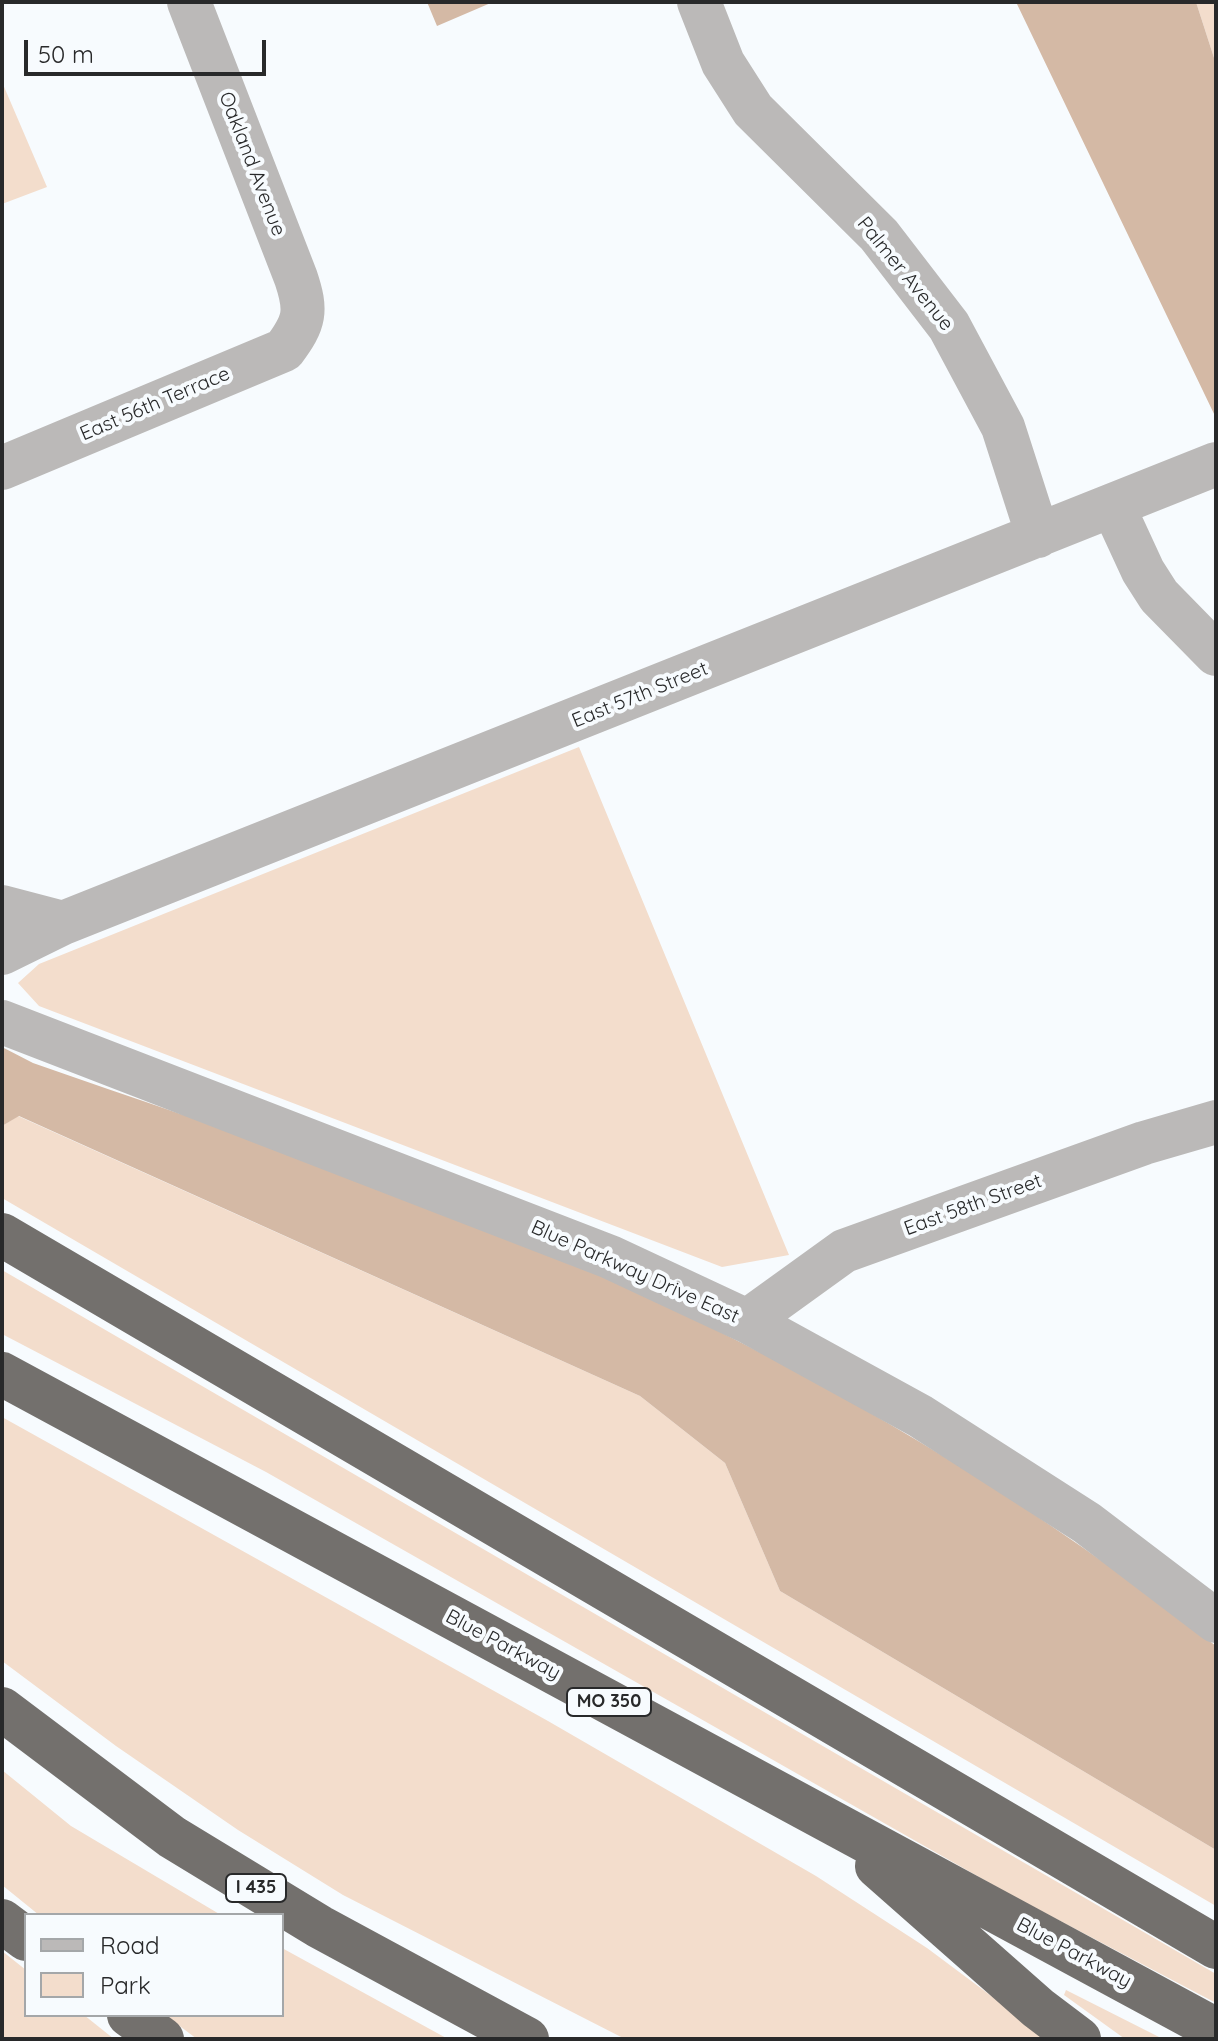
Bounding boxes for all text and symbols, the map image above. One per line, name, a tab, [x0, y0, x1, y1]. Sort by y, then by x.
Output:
scale bar	[28, 24, 270, 74]
text: 50 m	[38, 39, 94, 69]
street label: Oakland Avenue	[214, 89, 290, 239]
street label: Palmer Avenue	[852, 212, 958, 336]
street label: East 56th Terrace	[77, 362, 233, 446]
street label: East 57th Street	[569, 657, 711, 733]
street label: East 58th Street	[901, 1169, 1045, 1241]
street label: Blue Parkway Drive East	[527, 1215, 743, 1329]
street label: Blue Parkway	[442, 1605, 564, 1685]
road number: MO 350	[567, 1688, 651, 1716]
road number: I 435	[226, 1874, 286, 1902]
legend	[24, 1913, 284, 2017]
street label: Blue Parkway	[1013, 1913, 1135, 1993]
text: Road	[100, 1930, 160, 1960]
text: Park	[100, 1970, 151, 2000]

